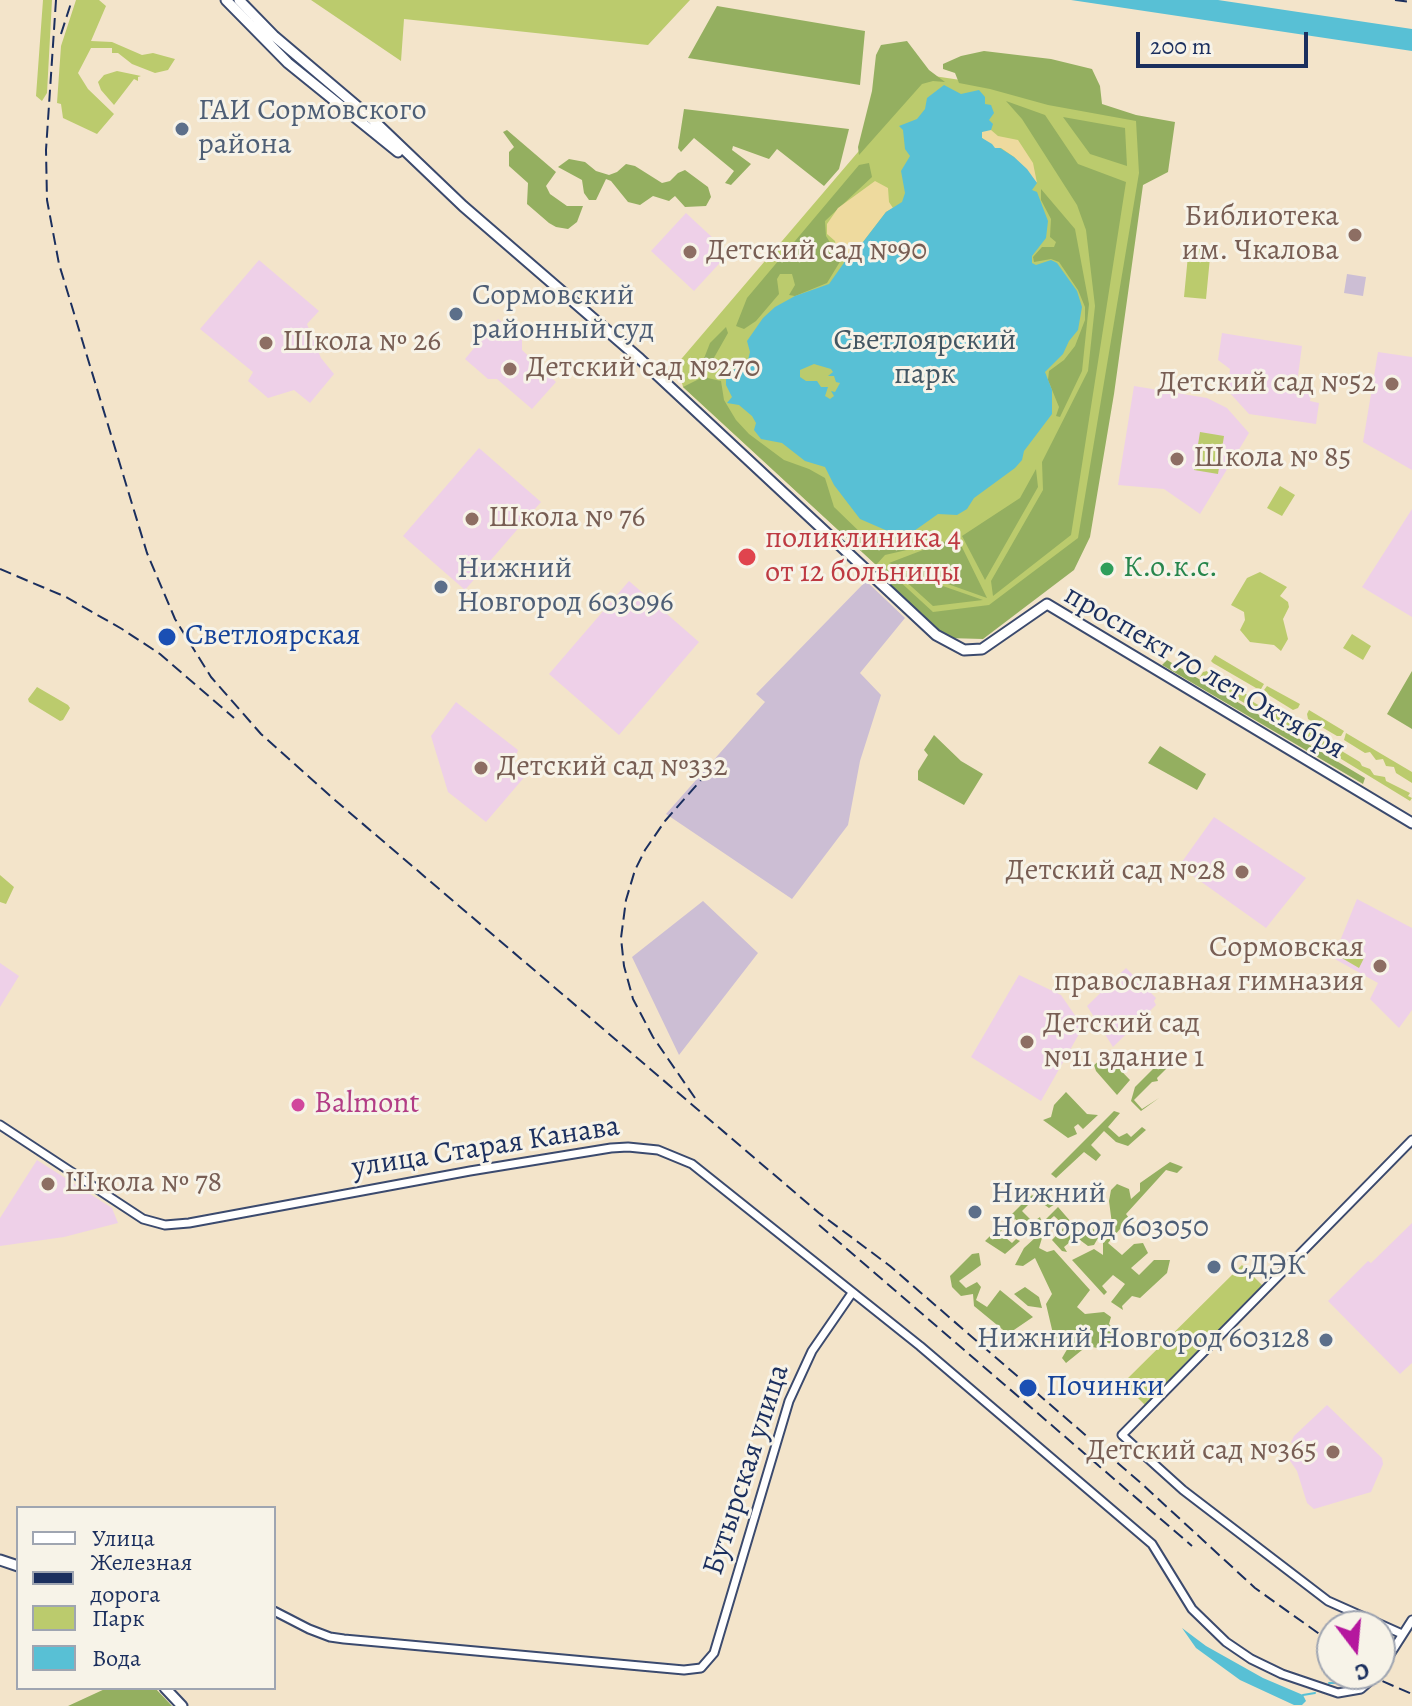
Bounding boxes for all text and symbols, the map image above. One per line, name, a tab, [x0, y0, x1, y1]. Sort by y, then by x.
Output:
scale bar	[1140, 16, 1312, 66]
text: 200 m	[1150, 30, 1212, 62]
place label: ГАИ Сормовского района	[198, 94, 427, 164]
marker: ГАИ Сормовского района	[173, 120, 191, 138]
place label: Библиотека им. Чкалова	[1182, 200, 1339, 270]
marker: Библиотека им. Чкалова	[1346, 226, 1364, 244]
place label: Детский сад №90	[706, 234, 927, 270]
marker: Детский сад №90	[681, 243, 699, 261]
place label: Сормовский районный суд	[472, 279, 654, 350]
marker: Сормовский районный суд	[447, 305, 465, 323]
park label: Светлоярский парк	[834, 324, 1016, 394]
place label: Школа № 26	[282, 325, 441, 361]
marker: Школа № 26	[257, 334, 275, 352]
place label: Детский сад №270	[526, 351, 760, 387]
marker: Детский сад №270	[501, 360, 519, 378]
place label: Детский сад №52	[1157, 366, 1376, 402]
marker: Детский сад №52	[1383, 375, 1401, 393]
place label: Школа № 85	[1193, 441, 1351, 477]
marker: Школа № 85	[1168, 450, 1186, 468]
place label: Школа № 76	[488, 501, 645, 537]
marker: Школа № 76	[463, 510, 481, 528]
place label: поликлиника 4 от 12 больницы	[765, 522, 961, 592]
marker: поликлиника 4 от 12 больницы	[736, 546, 758, 568]
place label: К.о.к.с.	[1123, 551, 1218, 587]
place label: Нижний Новгород 603096	[457, 552, 674, 622]
marker: К.о.к.с.	[1098, 560, 1116, 578]
marker: Нижний Новгород 603096	[432, 578, 450, 596]
street label: проспект 70 лет Октября	[1057, 578, 1351, 768]
place label: Светлоярская	[185, 619, 360, 655]
marker: Светлоярская	[156, 626, 178, 648]
place label: Детский сад №332	[497, 750, 728, 786]
marker: Детский сад №332	[472, 759, 490, 777]
place label: Детский сад №28	[1006, 854, 1226, 890]
marker: Детский сад №28	[1233, 863, 1251, 881]
place label: Сормовская православная гимназия	[1054, 931, 1364, 1002]
marker: Сормовская православная гимназия	[1371, 957, 1389, 975]
place label: Детский сад №11 здание 1	[1043, 1007, 1204, 1078]
marker: Детский сад №11 здание 1	[1018, 1033, 1036, 1051]
place label: Balmont	[314, 1087, 419, 1123]
marker: Balmont	[289, 1096, 307, 1114]
street label: улица Старая Канава	[350, 1109, 622, 1187]
place label: Школа № 78	[64, 1166, 222, 1202]
marker: Школа № 78	[39, 1175, 57, 1193]
place label: Нижний Новгород 603050	[991, 1177, 1209, 1248]
marker: Нижний Новгород 603050	[966, 1203, 984, 1221]
place label: СДЭК	[1230, 1249, 1306, 1285]
marker: СДЭК	[1205, 1258, 1223, 1276]
place label: Нижний Новгород 603128	[977, 1322, 1310, 1358]
marker: Нижний Новгород 603128	[1317, 1331, 1335, 1349]
street label: Бутырская улица	[696, 1360, 798, 1580]
place label: Починки	[1046, 1370, 1164, 1406]
marker: Починки	[1017, 1377, 1039, 1399]
place label: Детский сад №365	[1086, 1434, 1317, 1470]
marker: Детский сад №365	[1324, 1443, 1342, 1461]
legend	[16, 1506, 276, 1690]
text: Улица	[92, 1522, 155, 1554]
text: Железная дорога	[90, 1546, 192, 1610]
text: Парк	[92, 1602, 145, 1634]
north arrow	[1316, 1610, 1396, 1690]
text: Вода	[92, 1642, 141, 1674]
text: С	[1351, 1655, 1373, 1687]

